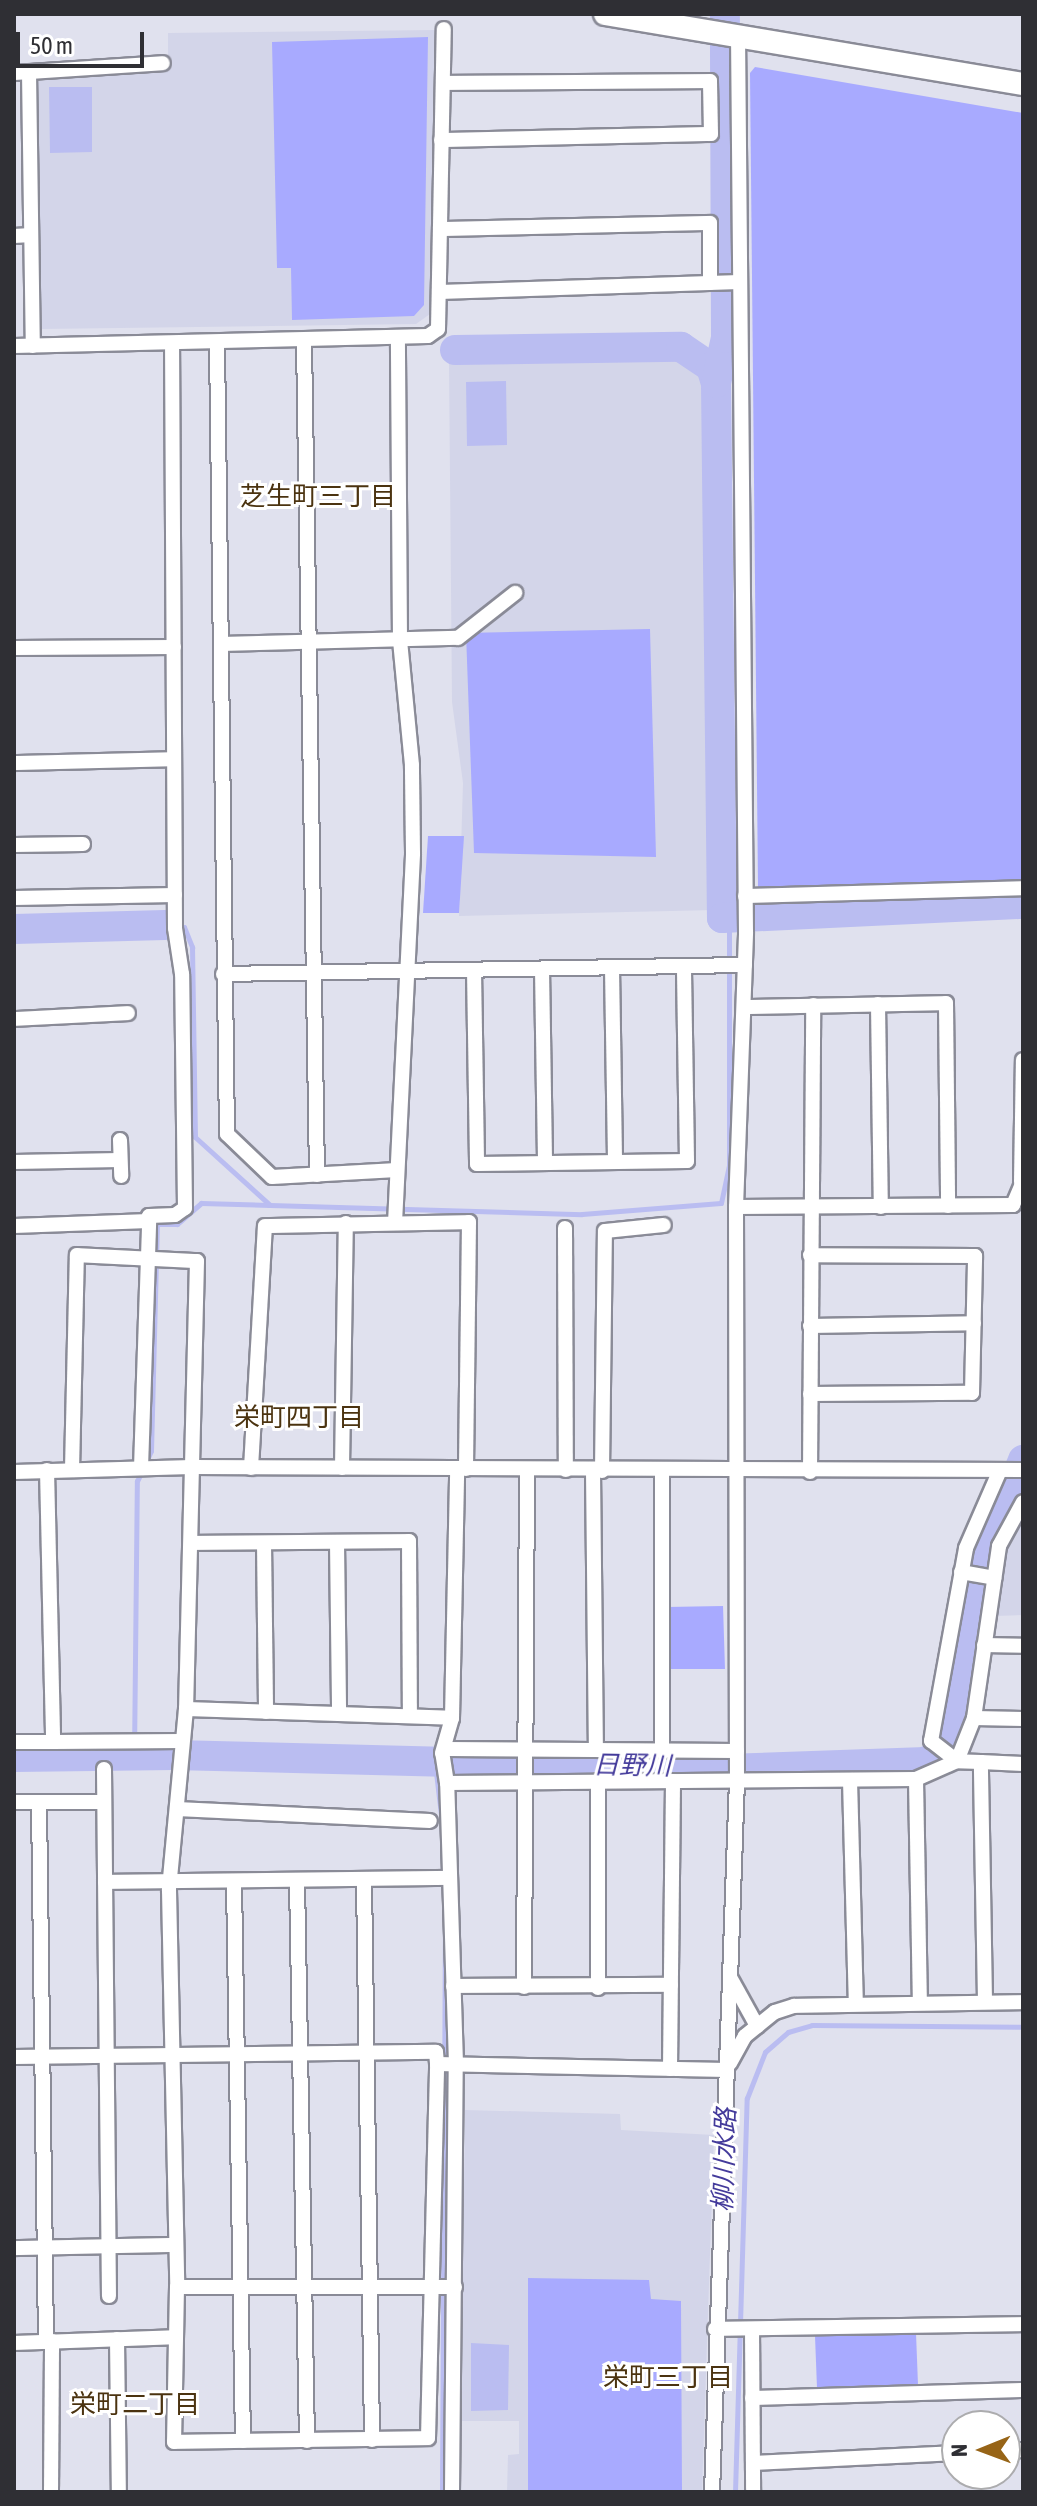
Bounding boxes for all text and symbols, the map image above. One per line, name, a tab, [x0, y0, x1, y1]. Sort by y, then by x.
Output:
scale bar	[20, 16, 148, 66]
text: 50 m	[30, 32, 73, 59]
district label: 芝生町三丁目	[240, 481, 396, 513]
district label: 栄町四丁目	[234, 1402, 364, 1434]
water label: 日野川	[593, 1750, 671, 1782]
water label: 柳川水路	[708, 2107, 742, 2213]
district label: 栄町三丁目	[603, 2362, 733, 2394]
district label: 栄町二丁目	[70, 2389, 200, 2421]
north arrow	[941, 2410, 1021, 2490]
text: N	[946, 2444, 972, 2457]

